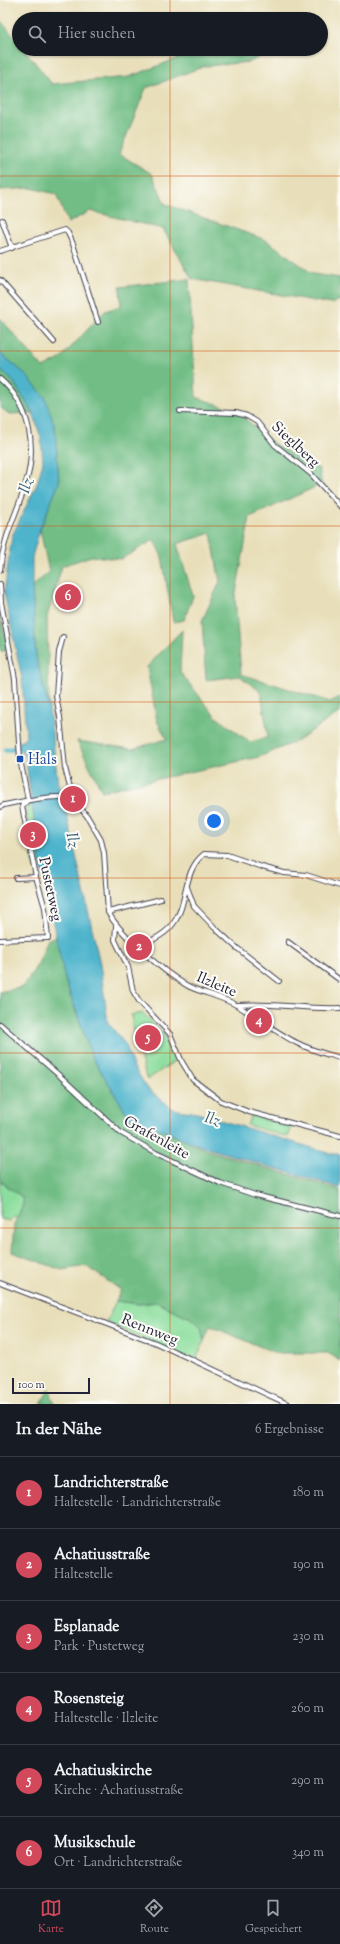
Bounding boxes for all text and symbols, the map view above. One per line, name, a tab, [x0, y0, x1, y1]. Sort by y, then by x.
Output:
search box	[12, 12, 328, 56]
icon: search	[26, 23, 48, 45]
text: Hier suchen	[58, 24, 136, 45]
street label: Sieglberg	[266, 417, 324, 473]
water label: Ilz	[14, 474, 41, 497]
pin: 6	[55, 582, 81, 612]
place label: Hals	[28, 750, 57, 771]
marker: Hals	[15, 754, 25, 764]
pin: 1	[60, 784, 86, 814]
your location	[204, 811, 224, 831]
pin: 3	[20, 820, 46, 850]
water label: Ilz	[59, 831, 84, 851]
street label: Pustetweg	[32, 855, 67, 923]
pin: 2	[126, 932, 152, 962]
street label: Ilzleite	[193, 967, 240, 1003]
pin: 4	[246, 1006, 272, 1036]
pin: 5	[135, 1023, 161, 1053]
water label: Ilz	[202, 1107, 223, 1134]
street label: Grafenleite	[119, 1111, 193, 1165]
street label: Rennweg	[118, 1309, 181, 1351]
scale bar	[12, 1376, 90, 1395]
text: 100 m	[18, 1377, 45, 1393]
text: In der Nähe	[16, 1418, 102, 1442]
text: 6 Ergebnisse	[255, 1421, 324, 1439]
text: Landrichterstraße	[54, 1473, 168, 1494]
text: 1	[27, 1484, 31, 1502]
text: 180 m	[293, 1484, 324, 1502]
text: Haltestelle · Landrichterstraße	[54, 1494, 221, 1512]
text: Achatiusstraße	[54, 1545, 150, 1566]
text: 2	[26, 1556, 32, 1574]
text: 190 m	[293, 1556, 324, 1574]
text: Haltestelle	[54, 1566, 113, 1584]
text: Esplanade	[54, 1617, 119, 1638]
text: 3	[26, 1628, 32, 1646]
text: 230 m	[292, 1628, 324, 1646]
text: Park · Pustetweg	[54, 1638, 144, 1656]
text: Rosensteig	[54, 1689, 124, 1710]
text: 4	[26, 1700, 32, 1718]
text: 260 m	[291, 1700, 324, 1718]
text: Haltestelle · Ilzleite	[54, 1710, 158, 1728]
text: Achatiuskirche	[54, 1761, 152, 1782]
text: 5	[27, 1772, 31, 1790]
text: 290 m	[291, 1772, 324, 1790]
text: Kirche · Achatiusstraße	[54, 1782, 183, 1800]
text: Musikschule	[54, 1833, 135, 1854]
text: 6	[26, 1844, 32, 1862]
text: 340 m	[292, 1844, 324, 1862]
text: Ort · Landrichterstraße	[54, 1854, 182, 1872]
tab: Karte	[38, 1897, 64, 1937]
tab: Route	[140, 1897, 169, 1937]
tab: Gespeichert	[245, 1897, 302, 1937]

